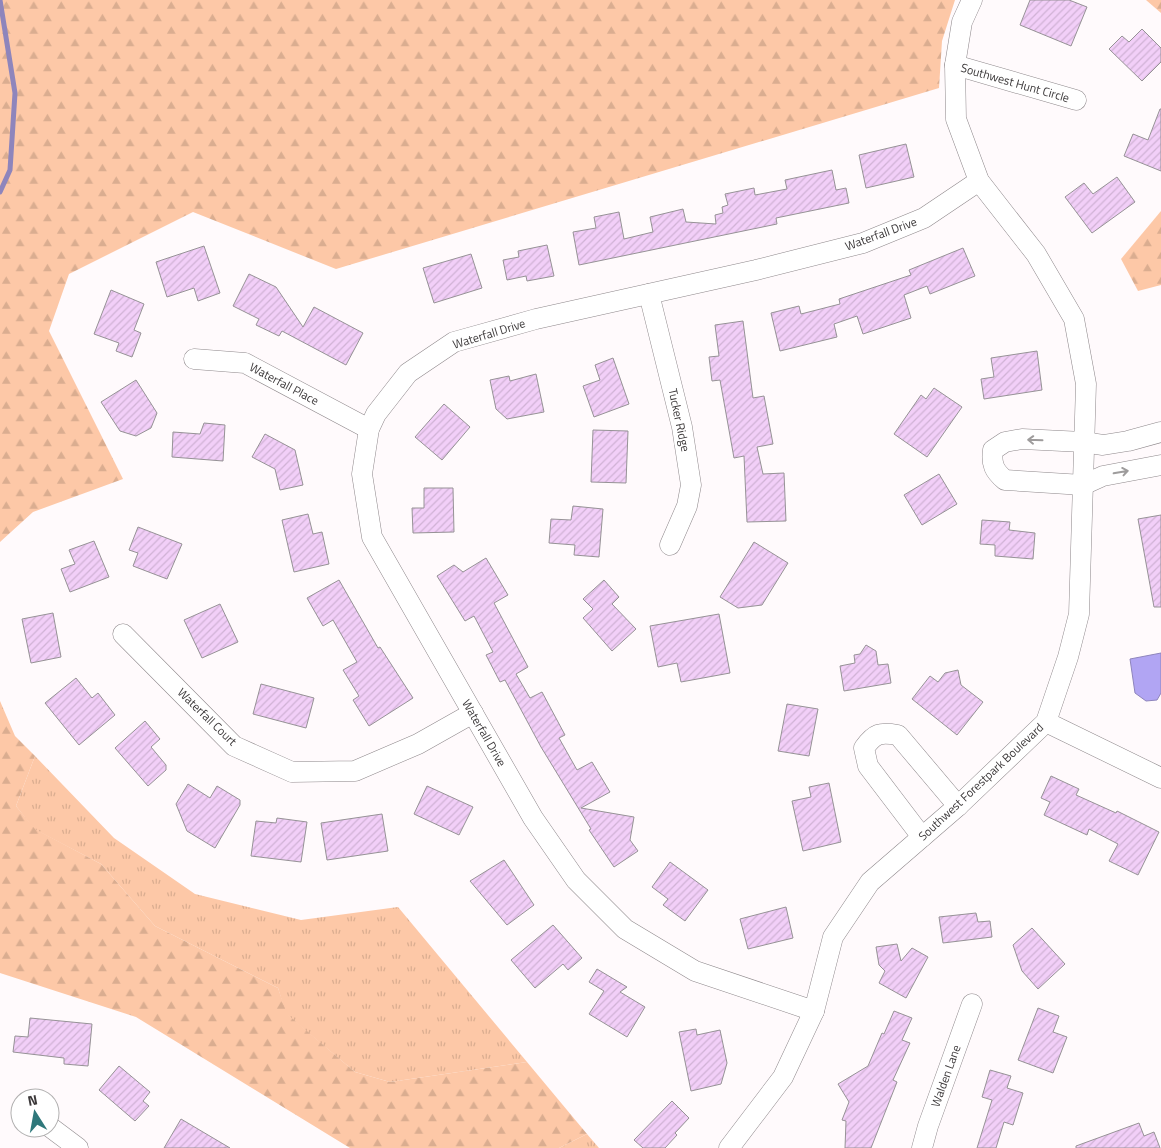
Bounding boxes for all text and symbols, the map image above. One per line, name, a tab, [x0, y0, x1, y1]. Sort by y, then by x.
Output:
street label: Southwest Hunt Circle	[959, 58, 1072, 107]
street label: Waterfall Drive	[842, 212, 919, 255]
street label: Waterfall Drive	[450, 313, 528, 354]
street label: Waterfall Place	[246, 357, 322, 410]
street label: Tucker Ridge	[664, 387, 695, 453]
one-way arrow	[1027, 435, 1043, 444]
one-way arrow	[1113, 467, 1129, 477]
street label: Waterfall Court	[173, 683, 242, 751]
street label: Waterfall Drive	[457, 695, 511, 770]
street label: Southwest Forestpark Boulevard	[914, 718, 1048, 845]
street label: Walden Lane	[925, 1042, 966, 1110]
north arrow	[10, 1088, 60, 1138]
text: N	[26, 1089, 39, 1111]

